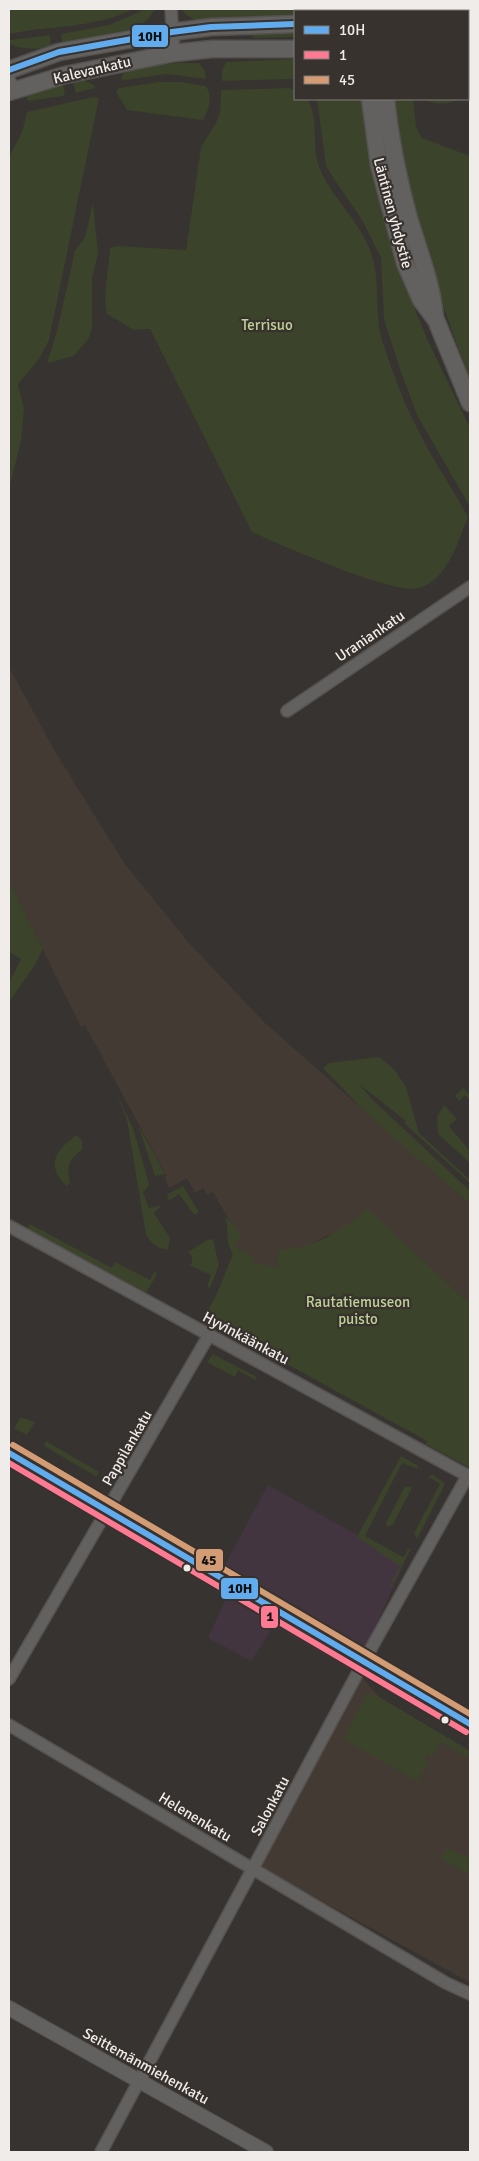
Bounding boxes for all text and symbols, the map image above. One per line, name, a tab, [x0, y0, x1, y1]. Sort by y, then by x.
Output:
legend	[294, 10, 469, 100]
text: 10H	[339, 21, 365, 39]
line badge: 10H	[131, 24, 169, 48]
text: 10H	[138, 28, 162, 45]
text: 1	[339, 46, 347, 64]
street label: Kalevankatu	[51, 52, 133, 88]
text: 45	[339, 71, 355, 89]
street label: Läntinen yhdystie	[370, 156, 416, 270]
park label: Terrisuo	[241, 316, 293, 334]
street label: Uraniankatu	[332, 606, 408, 666]
park label: Rautatiemuseon puisto	[306, 1293, 410, 1328]
street label: Hyvinkäänkatu	[200, 1308, 292, 1368]
street label: Pappilankatu	[98, 1407, 156, 1489]
line badge: 45	[195, 1548, 224, 1572]
text: 45	[201, 1552, 217, 1569]
unlabelled marker	[182, 1563, 192, 1573]
line badge: 10H	[220, 1577, 259, 1600]
text: 10H	[228, 1580, 252, 1597]
line badge: 1	[260, 1605, 279, 1629]
text: 1	[266, 1608, 274, 1625]
unlabelled marker	[440, 1715, 450, 1725]
street label: Salonkatu	[247, 1773, 293, 1839]
street label: Helenenkatu	[155, 1788, 235, 1846]
street label: Seittemänmiehenkatu	[80, 2024, 212, 2108]

